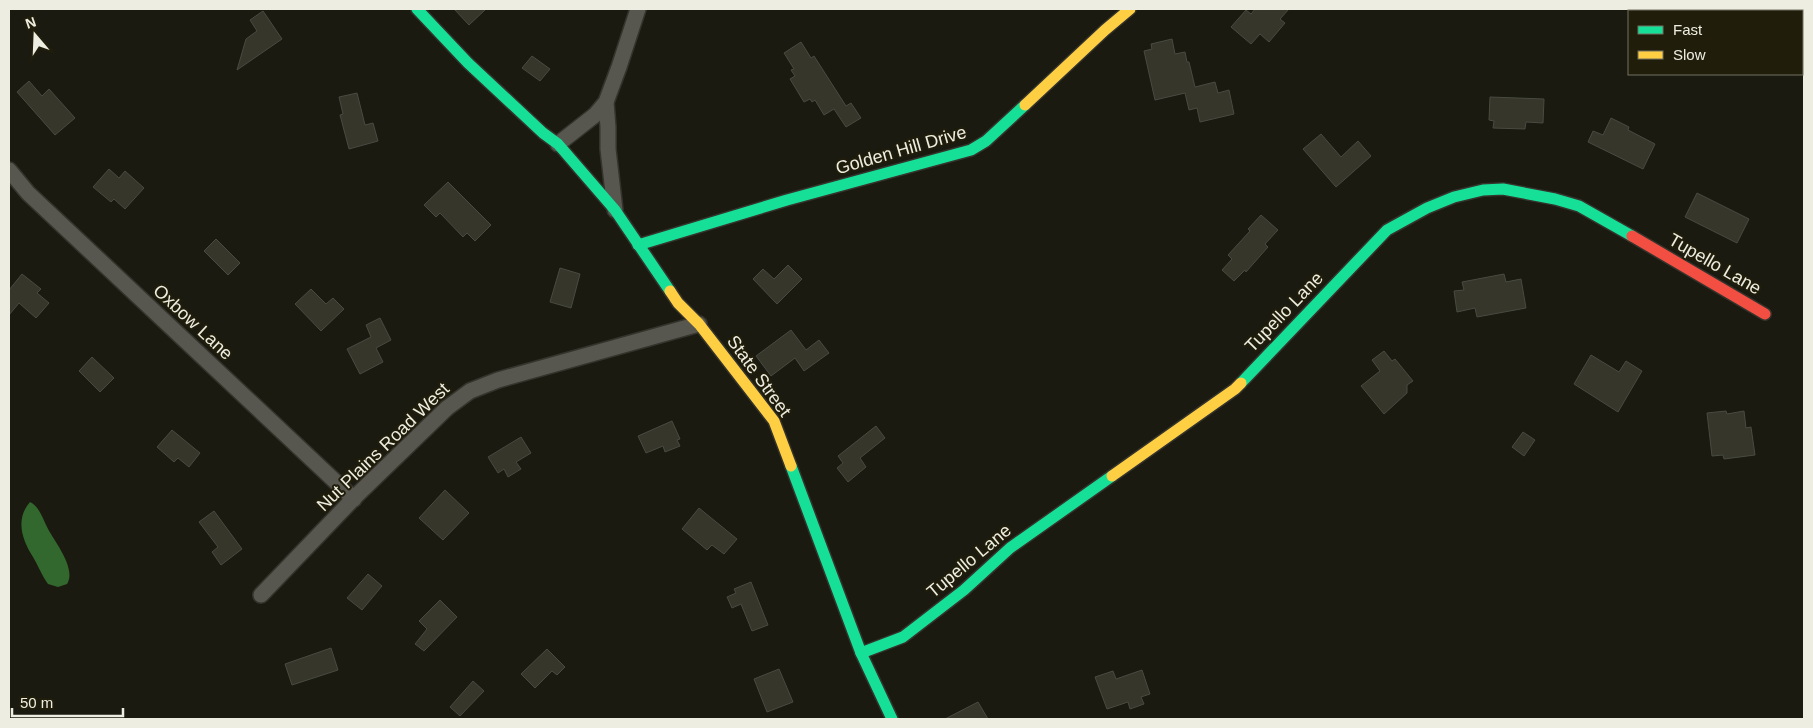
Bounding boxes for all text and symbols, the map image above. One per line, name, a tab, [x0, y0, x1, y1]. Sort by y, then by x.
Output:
north arrow	[10, 10, 60, 60]
legend	[1628, 10, 1803, 75]
text: N	[23, 13, 38, 32]
text: Fast	[1673, 21, 1703, 38]
text: Slow	[1673, 46, 1706, 63]
street label: Golden Hill Drive	[833, 122, 969, 178]
street label: Tupello Lane	[1665, 229, 1765, 299]
street label: Tupello Lane	[1241, 268, 1327, 356]
street label: Oxbow Lane	[149, 280, 237, 364]
street label: State Street	[723, 332, 795, 420]
street label: Nut Plains Road West	[313, 379, 453, 515]
street label: Tupello Lane	[923, 520, 1015, 602]
scale bar	[12, 686, 124, 718]
text: 50 m	[20, 694, 53, 711]

